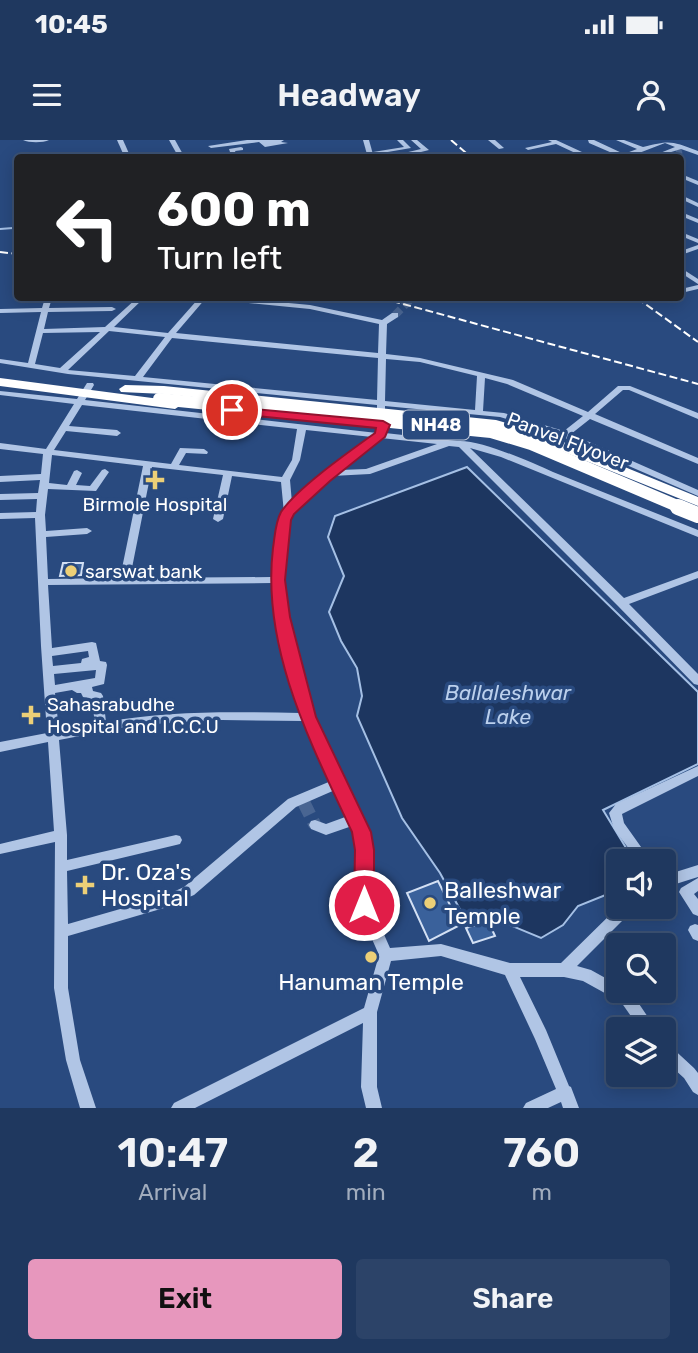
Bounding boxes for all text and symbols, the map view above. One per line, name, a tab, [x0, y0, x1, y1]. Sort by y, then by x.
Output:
text: 10:45	[35, 9, 108, 40]
icon: menu	[28, 76, 66, 114]
text: Headway	[277, 76, 421, 114]
icon: person	[632, 76, 670, 114]
text: 600 m	[157, 180, 311, 238]
icon: left	[42, 182, 133, 273]
text: Turn left	[157, 239, 282, 277]
pin	[202, 380, 262, 440]
icon: arrive	[213, 391, 251, 429]
street label: Panvel Flyover	[504, 407, 633, 475]
road number: NH48	[403, 410, 469, 440]
marker: Birmole Hospital	[145, 470, 165, 490]
place label: Birmole Hospital	[83, 493, 227, 516]
place label: sarswat bank	[85, 560, 203, 583]
marker: sarswat bank	[63, 563, 79, 579]
water label: Ballaleshwar Lake	[445, 680, 572, 729]
place label: Sahasrabudhe Hospital and I.C.C.U	[47, 693, 219, 738]
marker: Sahasrabudhe Hospital and I.C.C.U	[21, 705, 41, 725]
map controls	[606, 849, 676, 1087]
button: sound	[606, 849, 676, 919]
place label: Dr. Oza's Hospital	[101, 858, 191, 912]
position arrow	[327, 868, 401, 942]
marker: Dr. Oza's Hospital	[75, 875, 95, 895]
place label: Balleshwar Temple	[444, 876, 561, 930]
marker: Balleshwar Temple	[422, 895, 438, 911]
button: search	[606, 933, 676, 1003]
marker: Hanuman Temple	[363, 949, 379, 965]
place label: Hanuman Temple	[278, 968, 464, 996]
button: layers	[606, 1017, 676, 1087]
text: 10:47	[118, 1128, 228, 1178]
text: 2	[352, 1128, 379, 1178]
text: 760	[503, 1128, 580, 1178]
text: Arrival	[138, 1178, 207, 1206]
text: min	[346, 1178, 386, 1206]
text: m	[532, 1178, 552, 1206]
button: Exit	[28, 1259, 342, 1339]
button: Share	[356, 1259, 670, 1339]

